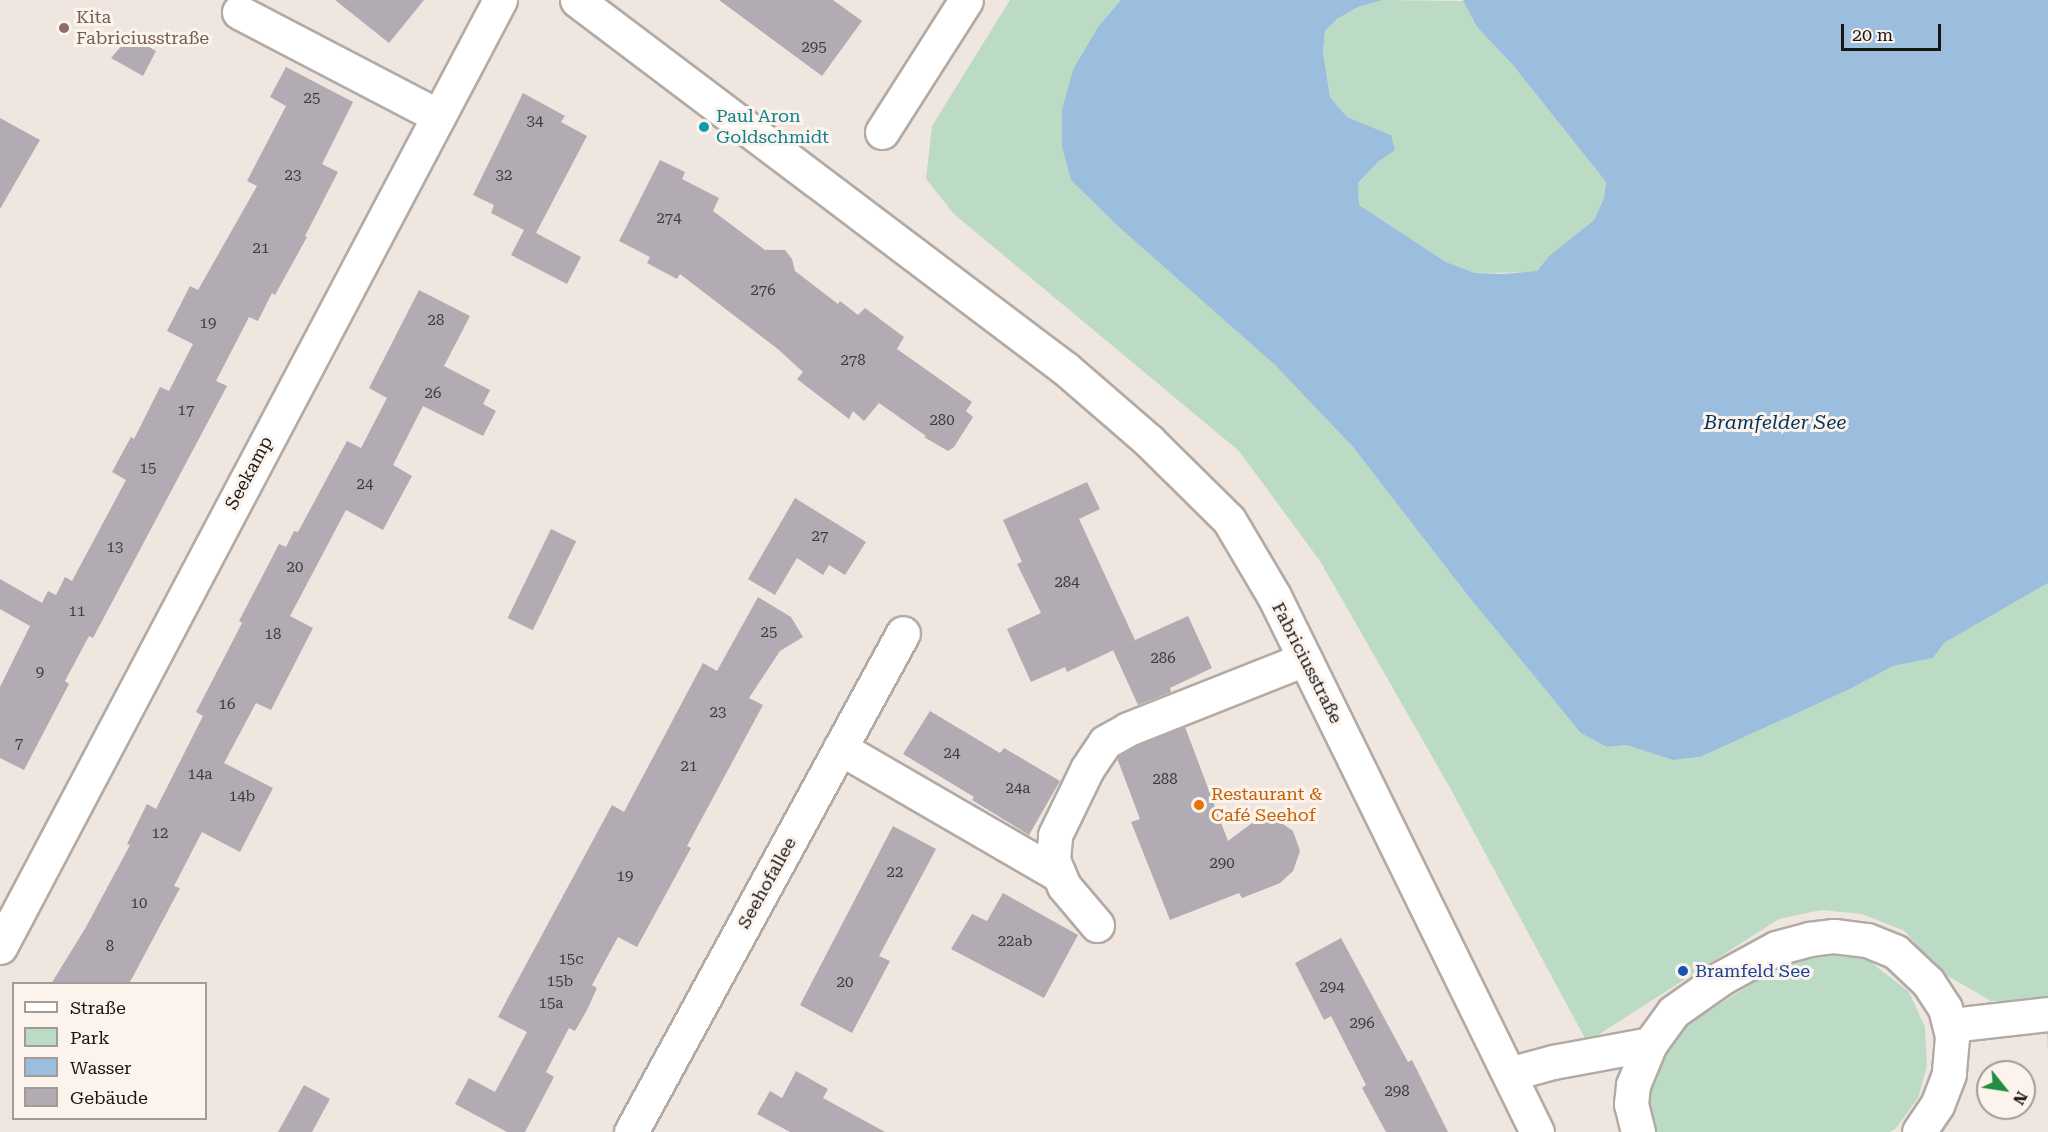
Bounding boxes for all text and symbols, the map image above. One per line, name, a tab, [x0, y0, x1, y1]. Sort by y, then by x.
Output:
place label: Kita Fabriciusstraße	[76, 7, 209, 50]
scale bar	[1844, 12, 1944, 50]
marker: Kita Fabriciusstraße	[57, 21, 71, 35]
text: 20 m	[1852, 24, 1893, 45]
house number: 295	[801, 39, 827, 57]
house number: 25	[304, 90, 320, 108]
place label: Paul Aron Goldschmidt	[716, 106, 829, 148]
house number: 34	[527, 113, 543, 131]
marker: Paul Aron Goldschmidt	[697, 120, 711, 134]
house number: 23	[285, 167, 301, 185]
house number: 32	[496, 167, 512, 185]
house number: 274	[656, 210, 682, 228]
house number: 21	[253, 240, 269, 258]
house number: 276	[750, 282, 776, 300]
house number: 28	[428, 312, 444, 330]
house number: 19	[200, 315, 216, 333]
house number: 278	[840, 352, 866, 370]
house number: 26	[425, 385, 441, 403]
house number: 17	[178, 402, 194, 420]
water label: Bramfelder See	[1704, 410, 1846, 434]
house number: 280	[929, 412, 955, 430]
street label: Seekamp	[221, 433, 277, 513]
house number: 15	[140, 460, 156, 478]
house number: 24	[357, 476, 373, 494]
house number: 27	[812, 528, 828, 546]
house number: 13	[107, 539, 123, 557]
house number: 20	[287, 559, 303, 577]
house number: 284	[1054, 574, 1080, 592]
street label: Fabriciusstraße	[1267, 599, 1347, 727]
house number: 11	[69, 603, 85, 621]
house number: 25	[761, 624, 777, 642]
house number: 18	[265, 626, 281, 644]
house number: 286	[1150, 650, 1176, 668]
house number: 9	[36, 664, 44, 682]
house number: 16	[219, 696, 235, 714]
house number: 23	[710, 704, 726, 722]
house number: 7	[15, 735, 23, 753]
house number: 24	[944, 745, 960, 763]
house number: 21	[681, 758, 697, 776]
house number: 14a	[188, 766, 212, 784]
house number: 288	[1152, 771, 1178, 789]
house number: 24a	[1006, 780, 1030, 798]
place label: Restaurant & Café Seehof	[1211, 784, 1322, 826]
house number: 14b	[229, 788, 255, 806]
marker: Restaurant & Café Seehof	[1192, 798, 1206, 812]
house number: 12	[152, 825, 168, 843]
street label: Seehofallee	[733, 834, 801, 932]
house number: 290	[1209, 855, 1235, 873]
house number: 22	[887, 864, 903, 882]
house number: 19	[617, 868, 633, 886]
house number: 10	[131, 895, 147, 913]
house number: 22ab	[998, 933, 1032, 951]
house number: 8	[106, 938, 114, 956]
house number: 15c	[558, 951, 584, 969]
place label: Bramfeld See	[1695, 960, 1810, 982]
marker: Bramfeld See	[1676, 964, 1690, 978]
house number: 15b	[547, 973, 573, 991]
house number: 20	[837, 974, 853, 992]
house number: 294	[1319, 979, 1345, 997]
legend	[12, 982, 207, 1120]
house number: 15a	[539, 995, 563, 1013]
text: Straße	[70, 997, 126, 1018]
house number: 296	[1349, 1015, 1375, 1033]
text: Park	[70, 1027, 110, 1048]
text: Wasser	[70, 1057, 131, 1078]
north arrow	[1976, 1060, 2036, 1120]
house number: 298	[1384, 1083, 1410, 1101]
text: Gebäude	[70, 1087, 148, 1108]
text: N	[2009, 1088, 2032, 1108]

